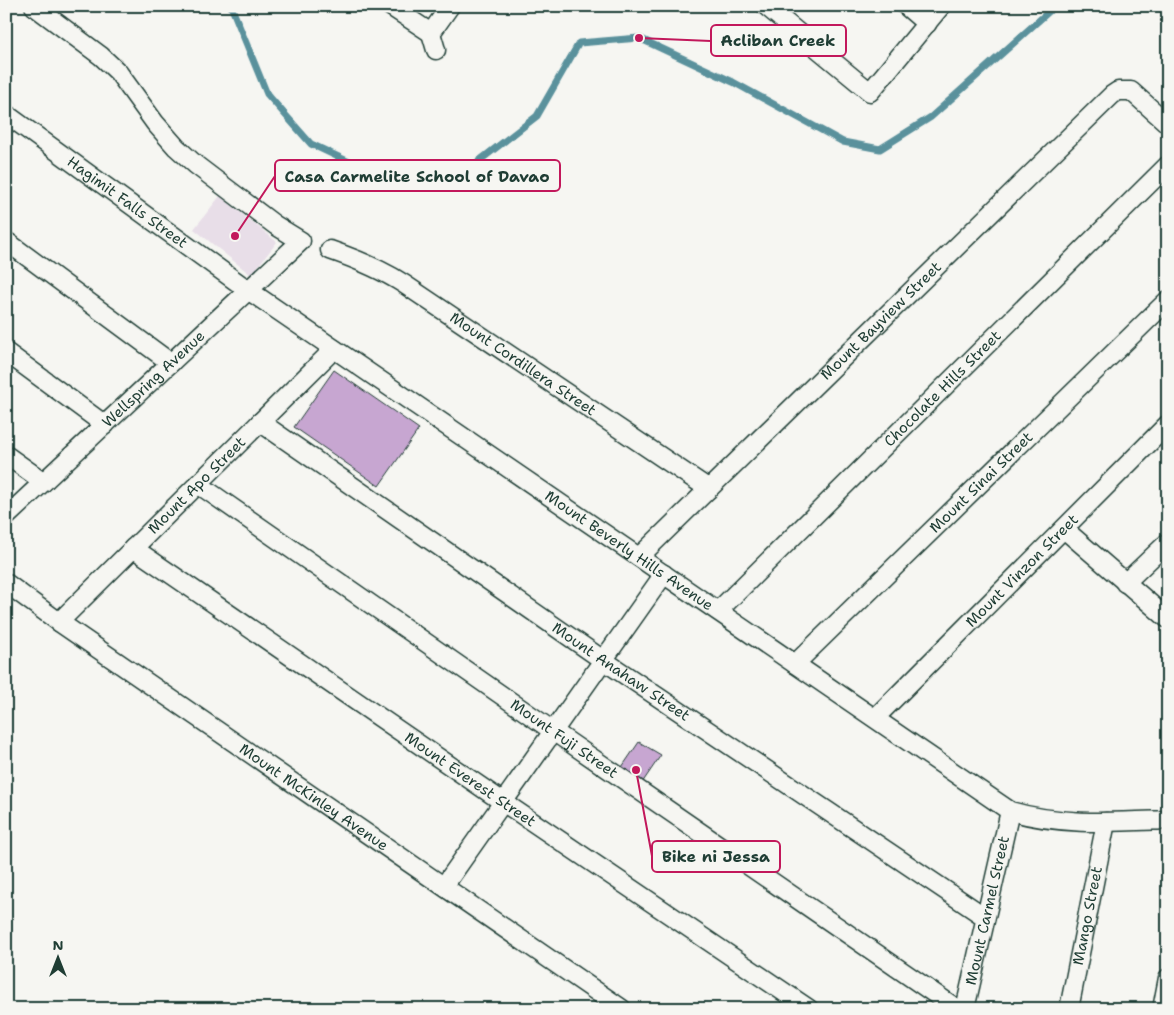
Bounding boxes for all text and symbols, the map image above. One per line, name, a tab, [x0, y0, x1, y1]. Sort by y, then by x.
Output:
callout: Acliban Creek	[711, 25, 846, 56]
text: Acliban Creek	[720, 30, 836, 51]
street label: Hagimit Falls Street	[63, 152, 192, 253]
callout: Casa Carmelite School of Davao	[275, 160, 560, 191]
text: Casa Carmelite School of Davao	[284, 166, 550, 187]
street label: Mount Bayview Street	[816, 257, 946, 384]
street label: Mount Cordillera Street	[446, 308, 600, 420]
street label: Wellspring Avenue	[98, 326, 209, 432]
street label: Chocolate Hills Street	[879, 326, 1005, 451]
street label: Mount Sinai Street	[925, 427, 1037, 537]
street label: Mount Apo Street	[143, 432, 250, 538]
street label: Mount Beverly Hills Avenue	[541, 486, 717, 615]
street label: Mount Vinzon Street	[961, 510, 1083, 632]
street label: Mount Anahaw Street	[548, 618, 694, 726]
street label: Mount Fuji Street	[506, 694, 622, 783]
street label: Mount Everest Street	[401, 727, 540, 831]
street label: Mount McKinley Avenue	[235, 739, 392, 855]
street label: Mount Carmel Street	[961, 834, 1014, 987]
callout: Bike ni Jessa	[652, 841, 780, 872]
text: Bike ni Jessa	[662, 846, 770, 867]
street label: Mango Street	[1068, 865, 1107, 967]
north arrow	[32, 932, 82, 982]
text: N	[52, 936, 64, 954]

